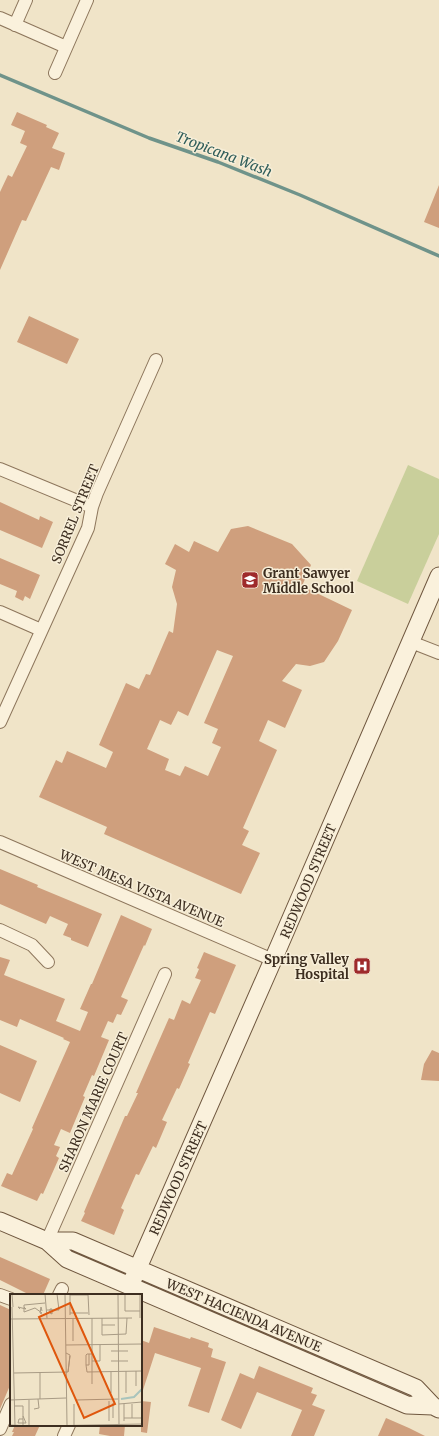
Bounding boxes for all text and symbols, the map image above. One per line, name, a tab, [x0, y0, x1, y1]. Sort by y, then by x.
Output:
water label: Tropicana Wash	[173, 127, 275, 181]
street label: SORREL STREET	[48, 462, 103, 566]
place label: Grant Sawyer Middle School	[263, 565, 354, 597]
school or university icon: Grant Sawyer Middle School	[240, 570, 260, 590]
street label: REDWOOD STREET	[277, 821, 340, 941]
street label: WEST MESA VISTA AVENUE	[56, 846, 227, 931]
place label: Spring Valley Hospital	[264, 951, 349, 983]
hospital icon: Spring Valley Hospital	[352, 956, 372, 976]
street label: SHARON MARIE COURT	[55, 1030, 132, 1175]
street label: REDWOOD STREET	[146, 1119, 211, 1238]
street label: WEST HACIENDA AVENUE	[163, 1275, 325, 1356]
inset map	[10, 1294, 142, 1426]

